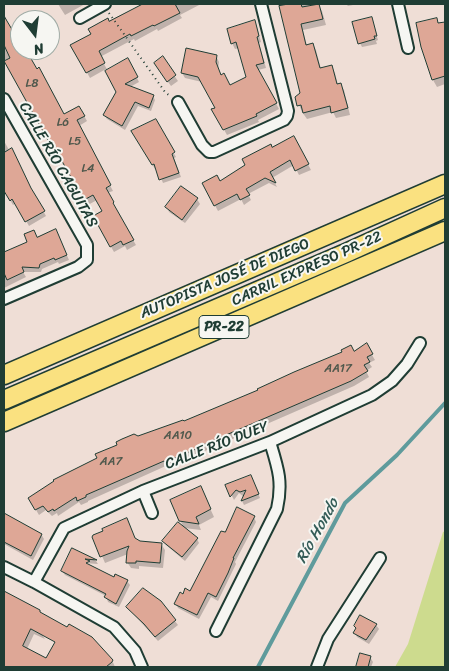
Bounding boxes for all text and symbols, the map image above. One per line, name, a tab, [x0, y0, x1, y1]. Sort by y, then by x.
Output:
north arrow	[10, 10, 60, 60]
text: N	[31, 36, 47, 62]
house number: L8	[26, 77, 38, 91]
street label: CALLE RÍO CAGUITAS	[15, 99, 101, 231]
house number: L6	[57, 116, 69, 130]
house number: L5	[69, 135, 81, 149]
house number: L4	[81, 162, 95, 176]
street label: CARRIL EXPRESO PR-22	[229, 228, 385, 310]
street label: AUTOPISTA JOSÉ DE DIEGO	[137, 235, 313, 323]
road number: PR-22	[199, 316, 249, 338]
house number: AA17	[324, 362, 352, 376]
street label: CALLE RÍO DUEY	[163, 418, 271, 474]
house number: AA10	[164, 429, 192, 443]
house number: AA7	[100, 455, 122, 469]
water label: Río Hondo	[292, 495, 344, 567]

